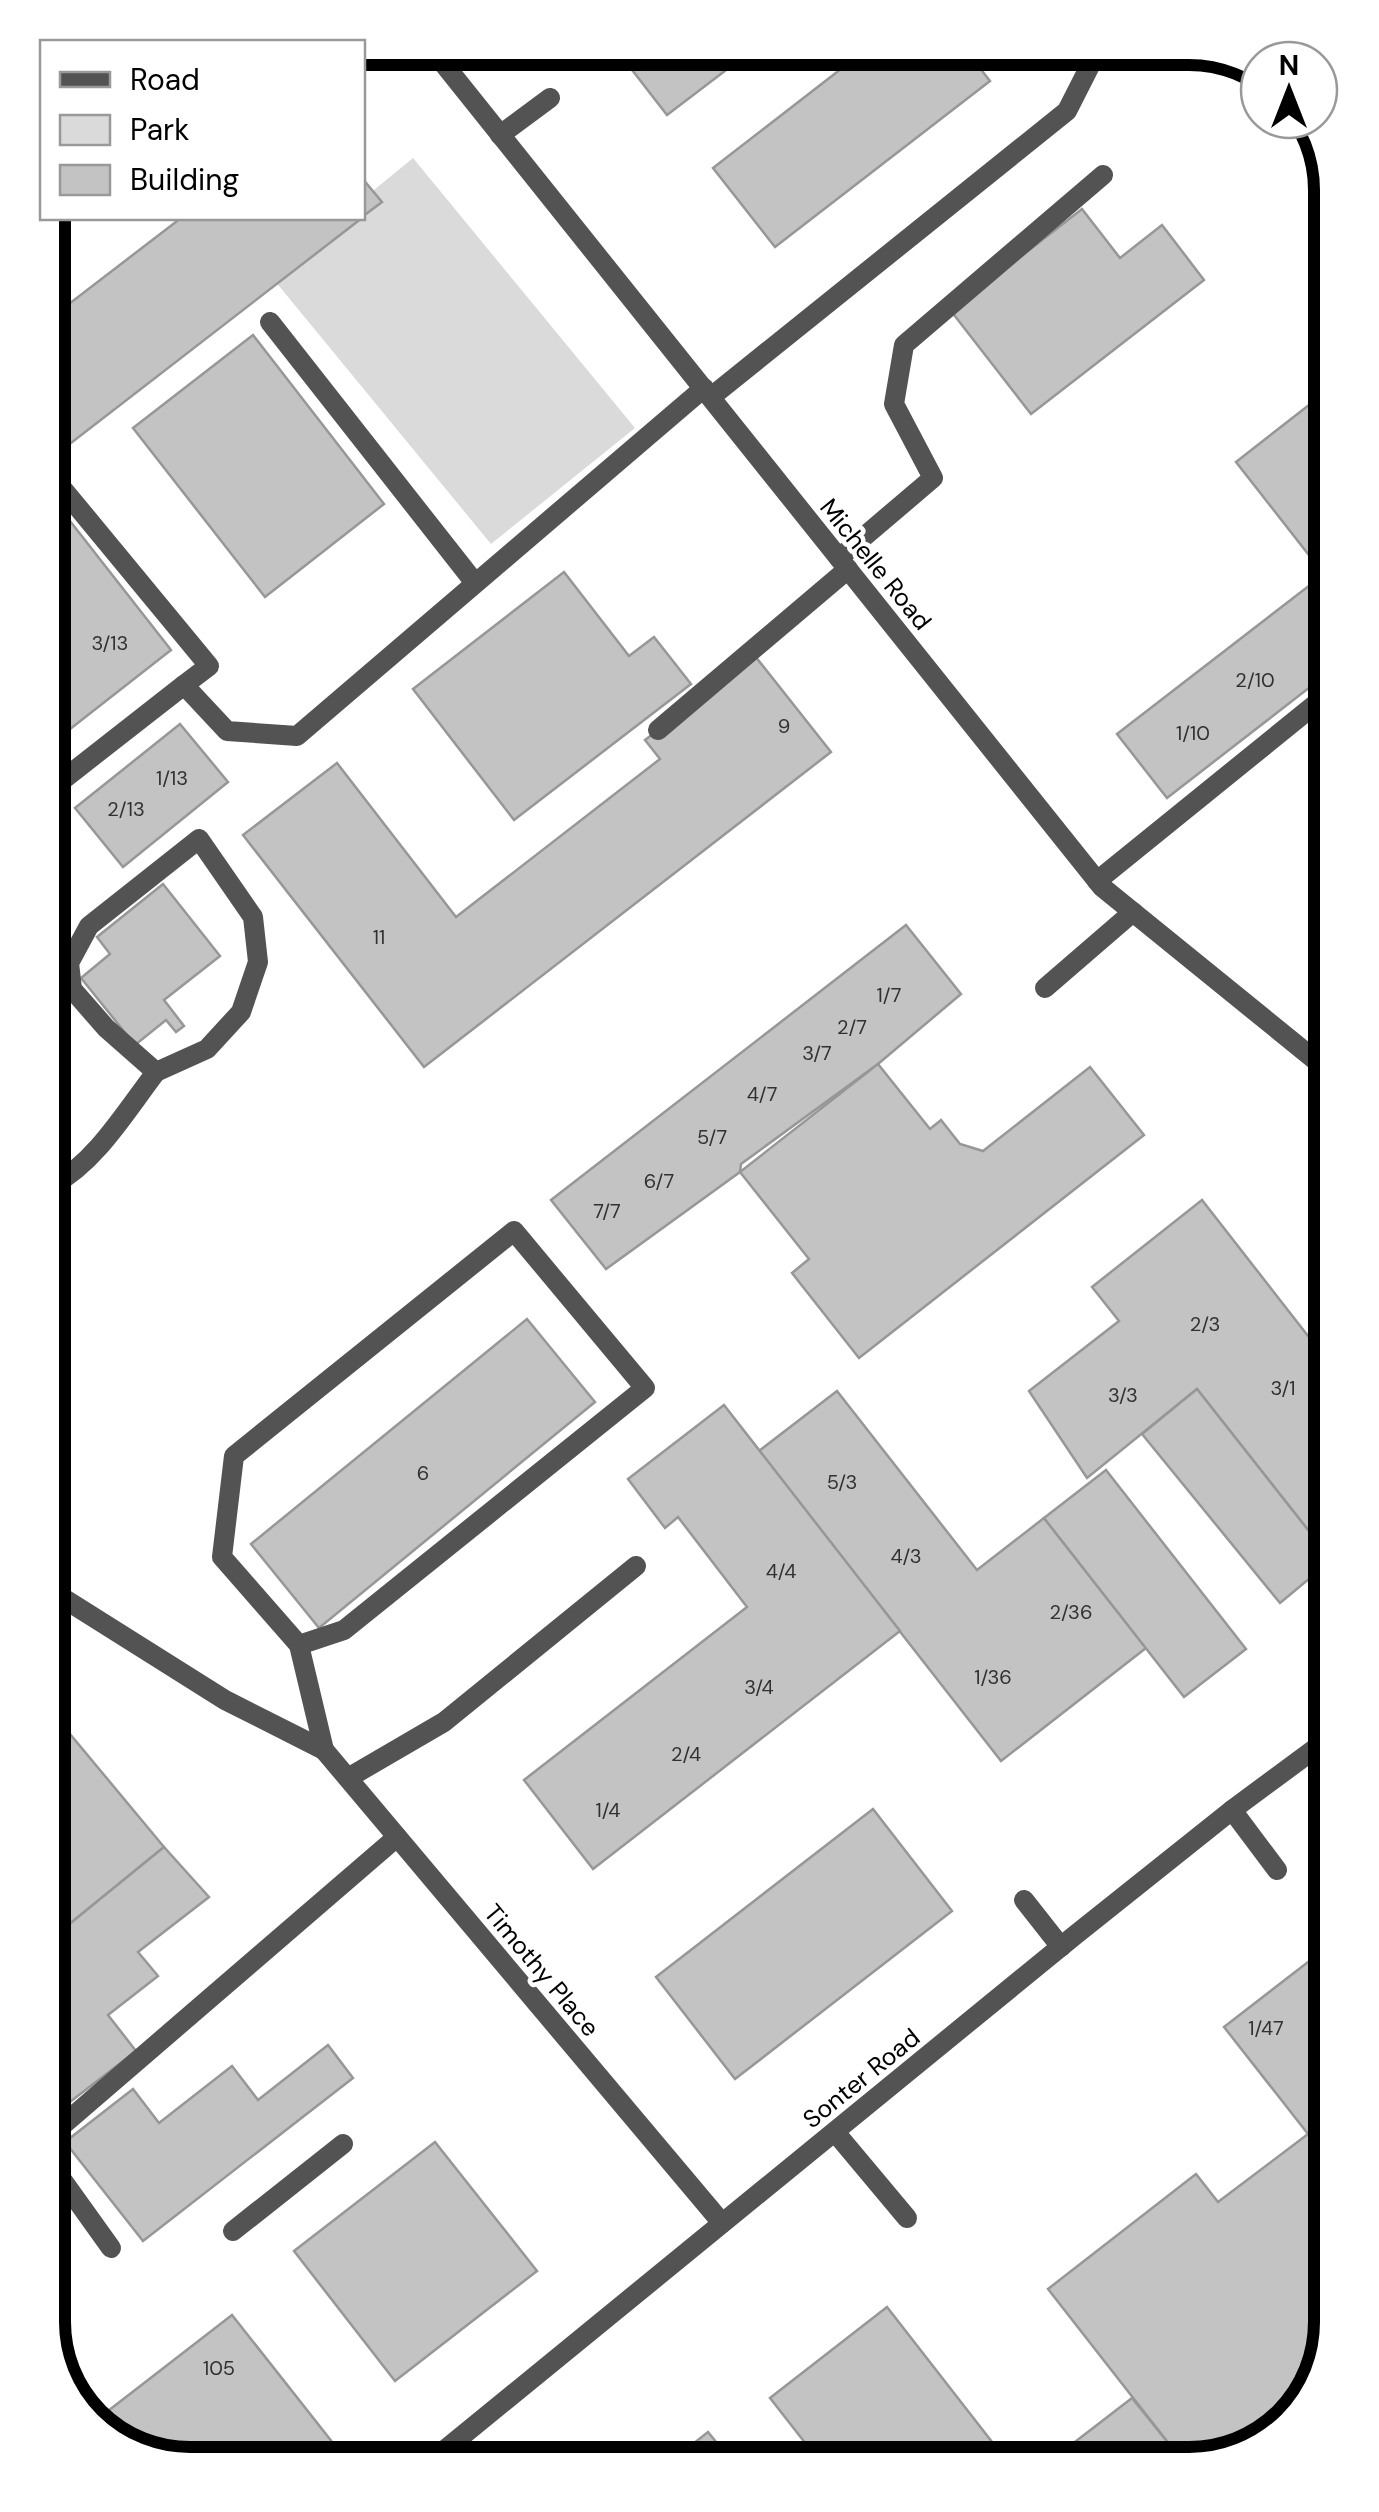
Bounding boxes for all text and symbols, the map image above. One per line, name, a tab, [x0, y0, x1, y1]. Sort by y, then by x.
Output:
legend	[40, 40, 365, 220]
north arrow	[1239, 40, 1339, 140]
text: N	[1279, 47, 1299, 84]
text: Road	[130, 60, 200, 99]
text: Park	[130, 110, 189, 149]
text: Building	[130, 160, 239, 199]
street label: Michelle Road	[812, 492, 939, 637]
house number: 3/13	[92, 630, 128, 656]
house number: 2/10	[1235, 667, 1275, 693]
house number: 9	[778, 713, 790, 739]
house number: 1/10	[1176, 720, 1210, 746]
house number: 1/13	[156, 765, 188, 791]
house number: 2/13	[107, 796, 145, 822]
house number: 11	[373, 924, 385, 950]
house number: 1/7	[877, 982, 901, 1008]
house number: 2/7	[837, 1014, 867, 1040]
house number: 3/7	[802, 1040, 832, 1066]
house number: 4/7	[747, 1081, 777, 1107]
house number: 5/7	[697, 1124, 727, 1150]
house number: 6/7	[644, 1168, 674, 1194]
house number: 7/7	[593, 1198, 621, 1224]
house number: 2/3	[1190, 1311, 1220, 1337]
house number: 3/1	[1271, 1375, 1295, 1401]
house number: 3/3	[1108, 1382, 1138, 1408]
house number: 6	[417, 1460, 429, 1486]
house number: 5/3	[827, 1469, 857, 1495]
house number: 4/3	[890, 1543, 922, 1569]
house number: 4/4	[766, 1558, 796, 1584]
house number: 2/36	[1050, 1599, 1092, 1625]
house number: 1/36	[974, 1664, 1012, 1690]
house number: 3/4	[744, 1674, 774, 1700]
house number: 2/4	[671, 1741, 701, 1767]
house number: 1/4	[596, 1797, 620, 1823]
street label: Timothy Place	[477, 1897, 607, 2043]
house number: 1/47	[1248, 2015, 1284, 2041]
street label: Sonter Road	[796, 2021, 927, 2136]
house number: 105	[203, 2355, 235, 2381]

